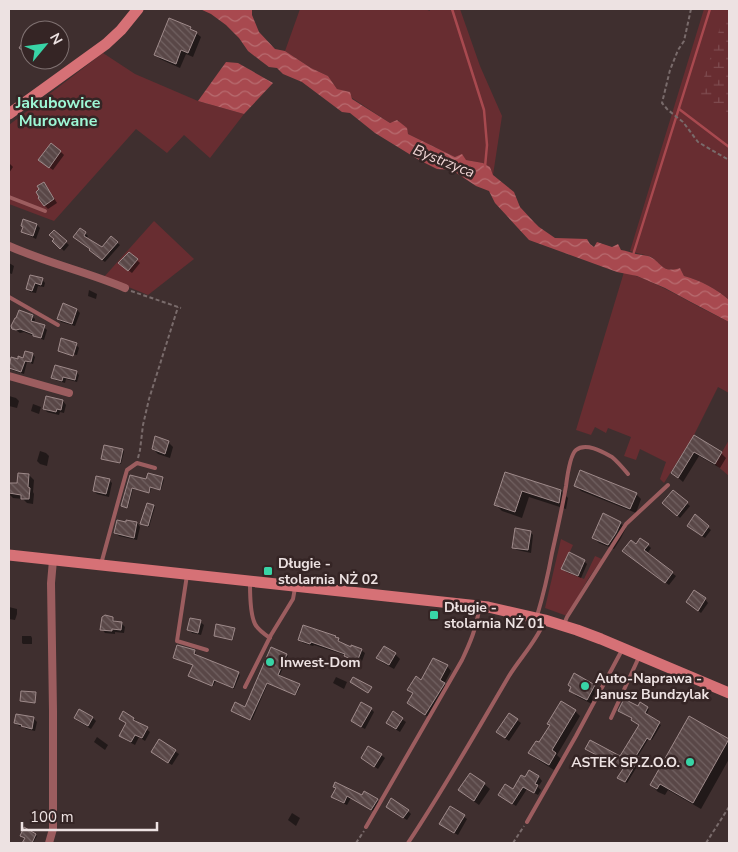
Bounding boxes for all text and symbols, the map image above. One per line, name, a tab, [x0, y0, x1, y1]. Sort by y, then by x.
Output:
north arrow	[20, 20, 70, 70]
text: N	[45, 30, 67, 48]
district label: Jakubowice Murowane	[15, 92, 101, 132]
water label: Bystrzyca	[410, 140, 478, 182]
place label: Długie - stolarnia NŻ 02	[278, 554, 378, 589]
marker: Długie - stolarnia NŻ 02	[262, 565, 274, 577]
place label: Długie - stolarnia NŻ 01	[444, 598, 544, 633]
marker: Długie - stolarnia NŻ 01	[428, 609, 440, 621]
place label: Inwest-Dom	[280, 653, 361, 672]
marker: Inwest-Dom	[264, 656, 276, 668]
place label: Auto-Naprawa - Janusz Bundzylak	[594, 669, 709, 704]
marker: Auto-Naprawa - Janusz Bundzylak	[579, 680, 591, 692]
place label: ASTEK SP.Z.O.O.	[571, 753, 680, 772]
marker: ASTEK SP.Z.O.O.	[684, 756, 696, 768]
scale bar	[22, 800, 158, 832]
text: 100 m	[30, 807, 74, 827]

